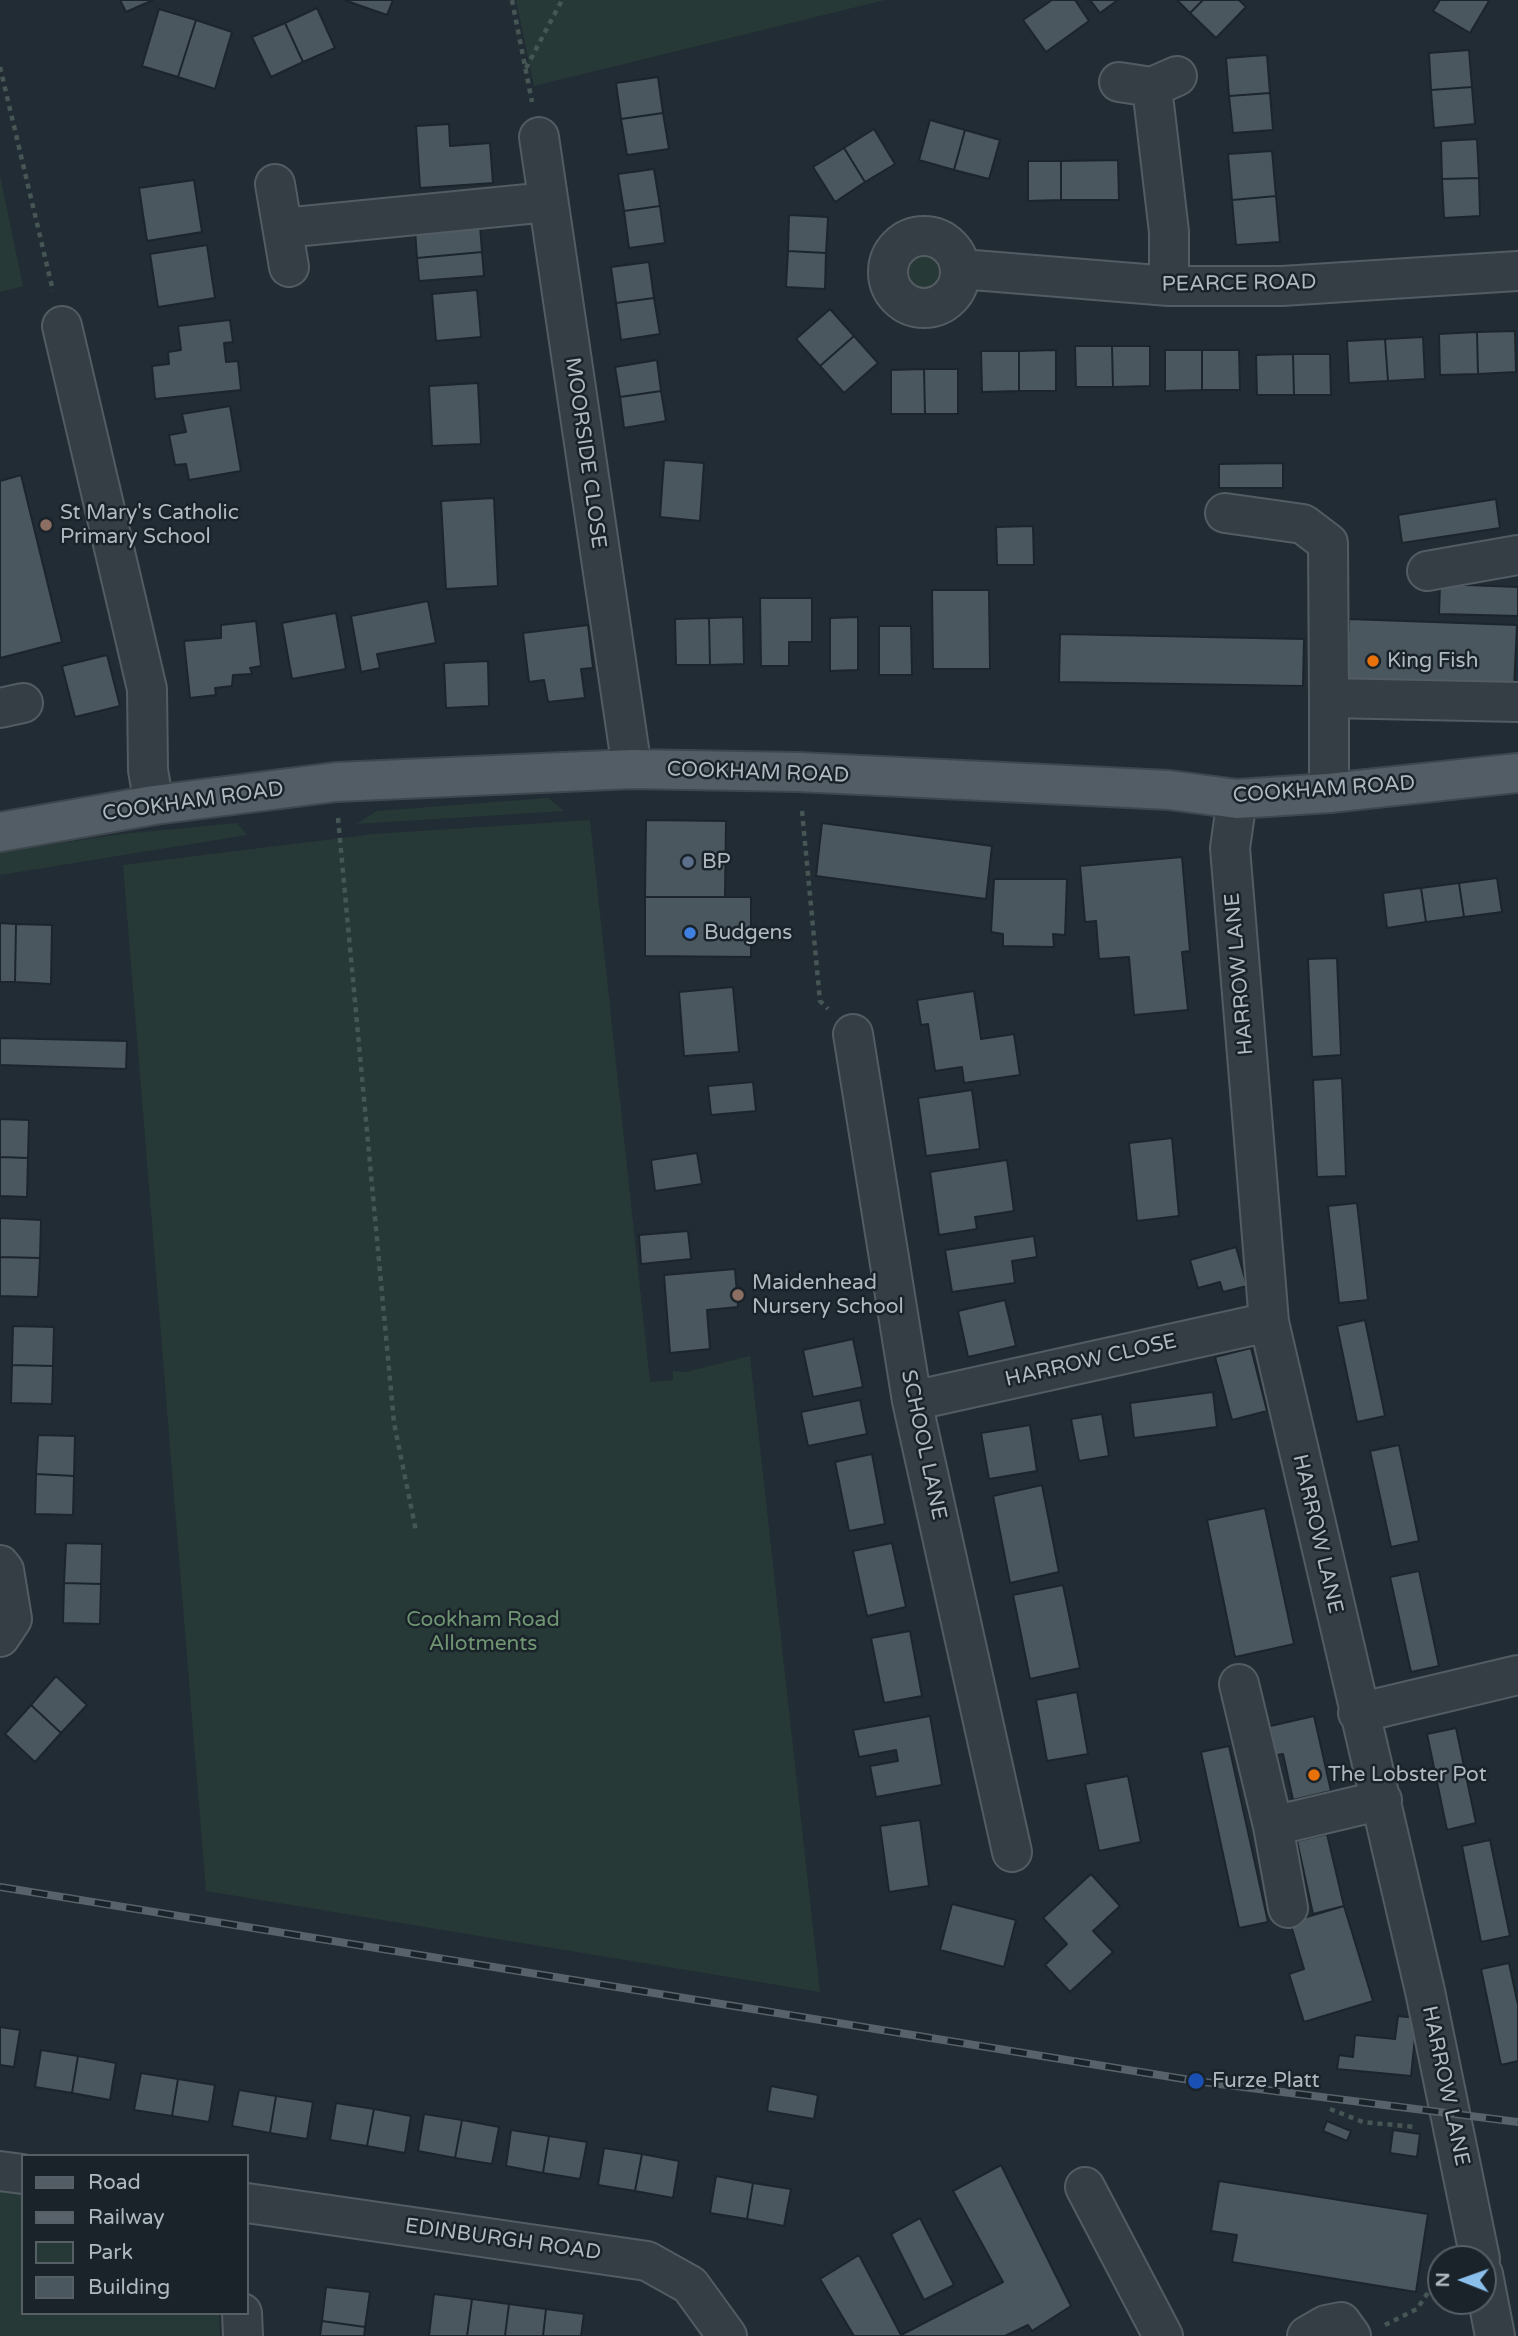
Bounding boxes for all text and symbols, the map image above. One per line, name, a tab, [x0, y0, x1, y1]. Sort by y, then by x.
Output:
street label: PEARCE ROAD	[1161, 270, 1317, 298]
street label: MOORSIDE CLOSE	[559, 356, 611, 550]
place label: St Mary's Catholic Primary School	[60, 500, 239, 550]
marker: St Mary's Catholic Primary School	[38, 517, 54, 533]
place label: King Fish	[1387, 648, 1478, 674]
marker: King Fish	[1365, 653, 1381, 669]
street label: COOKHAM ROAD	[666, 757, 850, 789]
street label: COOKHAM ROAD	[1232, 771, 1416, 809]
street label: COOKHAM ROAD	[101, 777, 285, 827]
place label: BP	[702, 849, 731, 875]
marker: BP	[680, 854, 696, 870]
street label: HARROW LANE	[1220, 892, 1260, 1056]
place label: Budgens	[704, 920, 792, 946]
marker: Budgens	[682, 925, 698, 941]
place label: Maidenhead Nursery School	[752, 1270, 904, 1320]
marker: Maidenhead Nursery School	[730, 1287, 746, 1303]
street label: HARROW CLOSE	[1003, 1329, 1179, 1393]
street label: SCHOOL LANE	[895, 1368, 951, 1522]
street label: HARROW LANE	[1286, 1452, 1348, 1616]
park label: Cookham Road Allotments	[406, 1607, 560, 1657]
place label: The Lobster Pot	[1328, 1762, 1487, 1788]
marker: The Lobster Pot	[1306, 1767, 1322, 1783]
street label: HARROW LANE	[1416, 2004, 1474, 2168]
place label: Furze Platt	[1212, 2068, 1319, 2094]
marker: Furze Platt	[1186, 2071, 1206, 2091]
legend	[21, 2154, 248, 2315]
text: Road	[88, 2170, 141, 2195]
text: Railway	[88, 2205, 165, 2230]
street label: EDINBURGH ROAD	[403, 2214, 603, 2266]
text: Park	[88, 2240, 133, 2265]
north arrow	[1427, 2245, 1497, 2315]
text: N	[1432, 2272, 1454, 2287]
text: Building	[88, 2275, 170, 2300]

